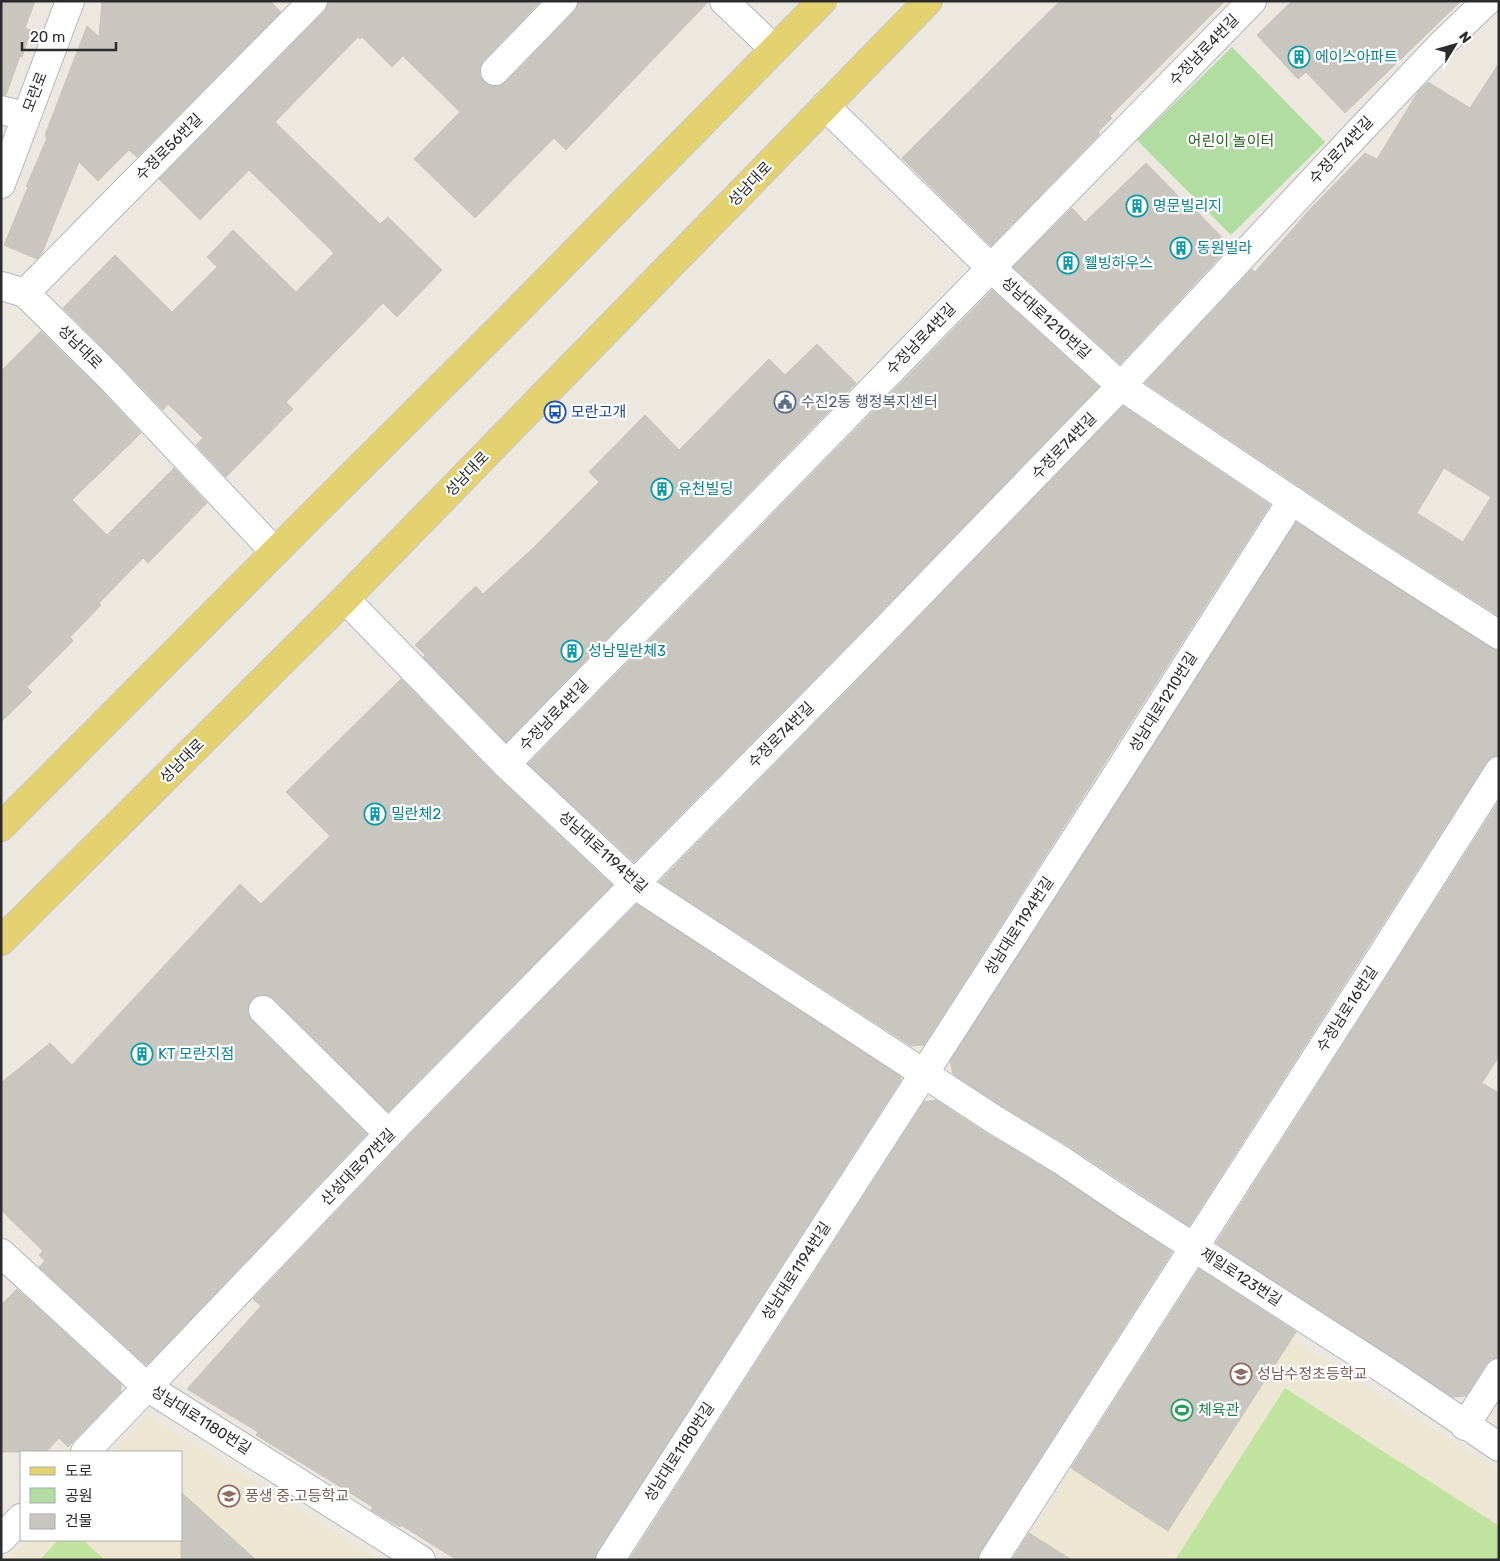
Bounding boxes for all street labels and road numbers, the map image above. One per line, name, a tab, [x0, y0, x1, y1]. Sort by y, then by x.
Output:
street label: 수정남로4번길	[1166, 11, 1242, 89]
street label: 모란로	[19, 69, 51, 115]
street label: 수정로56번길	[132, 110, 206, 184]
street label: 수정로74번길	[1305, 113, 1377, 187]
street label: 성남대로	[724, 158, 776, 210]
street label: 성남대로1210번길	[998, 273, 1094, 363]
street label: 수정남로4번길	[883, 300, 959, 378]
street label: 성남대로	[54, 321, 106, 373]
street label: 수정로74번길	[1028, 409, 1100, 483]
street label: 성남대로	[441, 448, 493, 500]
street label: 성남대로1210번길	[1125, 649, 1201, 755]
street label: 수정남로4번길	[516, 676, 592, 754]
street label: 수정로74번길	[744, 698, 818, 772]
street label: 성남대로	[156, 735, 208, 787]
street label: 성남대로1194번길	[555, 807, 651, 897]
street label: 성남대로1194번길	[981, 873, 1057, 979]
street label: 수정남로16번길	[1313, 963, 1381, 1055]
street label: 산성대로97번길	[317, 1125, 399, 1209]
street label: 성남대로1194번길	[758, 1218, 834, 1324]
street label: 제일로123번길	[1197, 1244, 1285, 1310]
street label: 성남대로1180번길	[148, 1382, 254, 1458]
street label: 성남대로1180번길	[640, 1399, 718, 1505]

